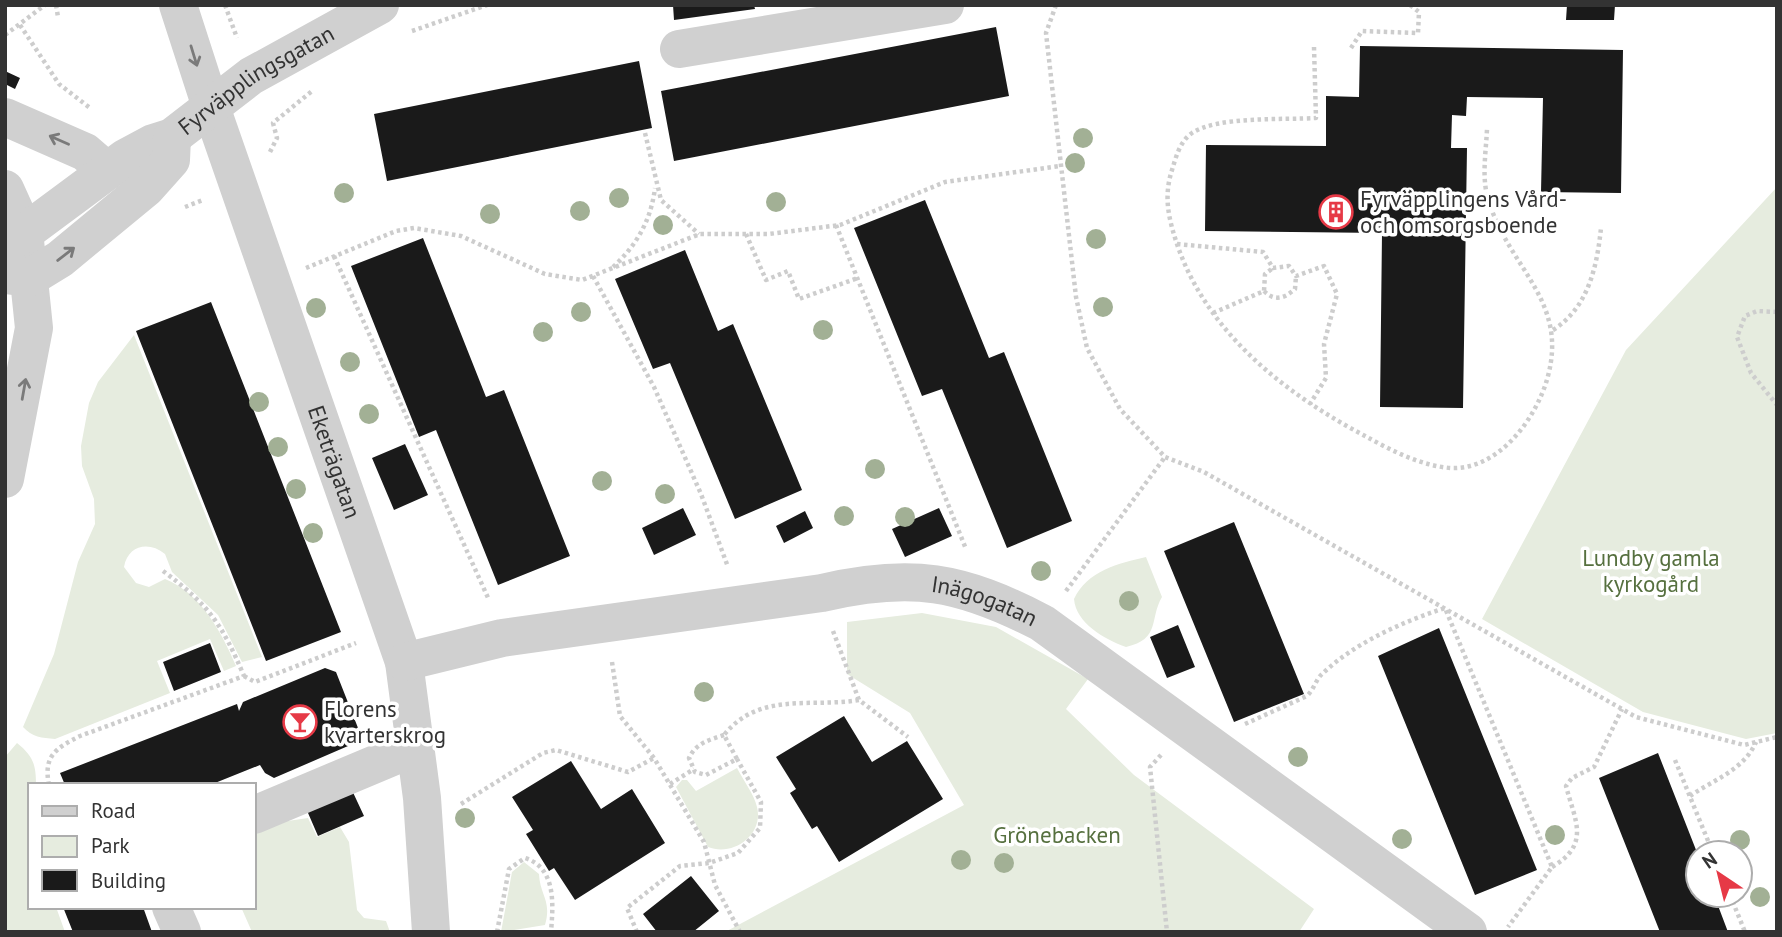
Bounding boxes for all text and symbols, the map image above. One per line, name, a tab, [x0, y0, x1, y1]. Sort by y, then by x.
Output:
street label: Fyrväpplingsgatan	[172, 18, 339, 141]
one-way arrow	[189, 45, 202, 67]
one-way arrow	[48, 133, 70, 146]
place label: Fyrväpplingens Vård- och omsorgsboende	[1360, 184, 1567, 239]
building icon: Fyrväpplingens Vård- och omsorgsboende	[1317, 193, 1355, 231]
one-way arrow	[56, 246, 75, 261]
one-way arrow	[17, 378, 31, 400]
street label: Eketrägatan	[302, 402, 368, 522]
park label: Lundby gamla kyrkogård	[1582, 543, 1720, 598]
street label: Inägogatan	[930, 569, 1043, 632]
place label: Florens kvarterskrog	[324, 694, 446, 749]
bar icon: Florens kvarterskrog	[281, 703, 319, 741]
legend	[28, 783, 256, 909]
text: Road	[91, 797, 135, 824]
park label: Grönebacken	[993, 820, 1121, 849]
text: Park	[91, 832, 130, 859]
north arrow	[1684, 839, 1754, 909]
text: N	[1697, 847, 1721, 873]
text: Building	[91, 867, 166, 894]

